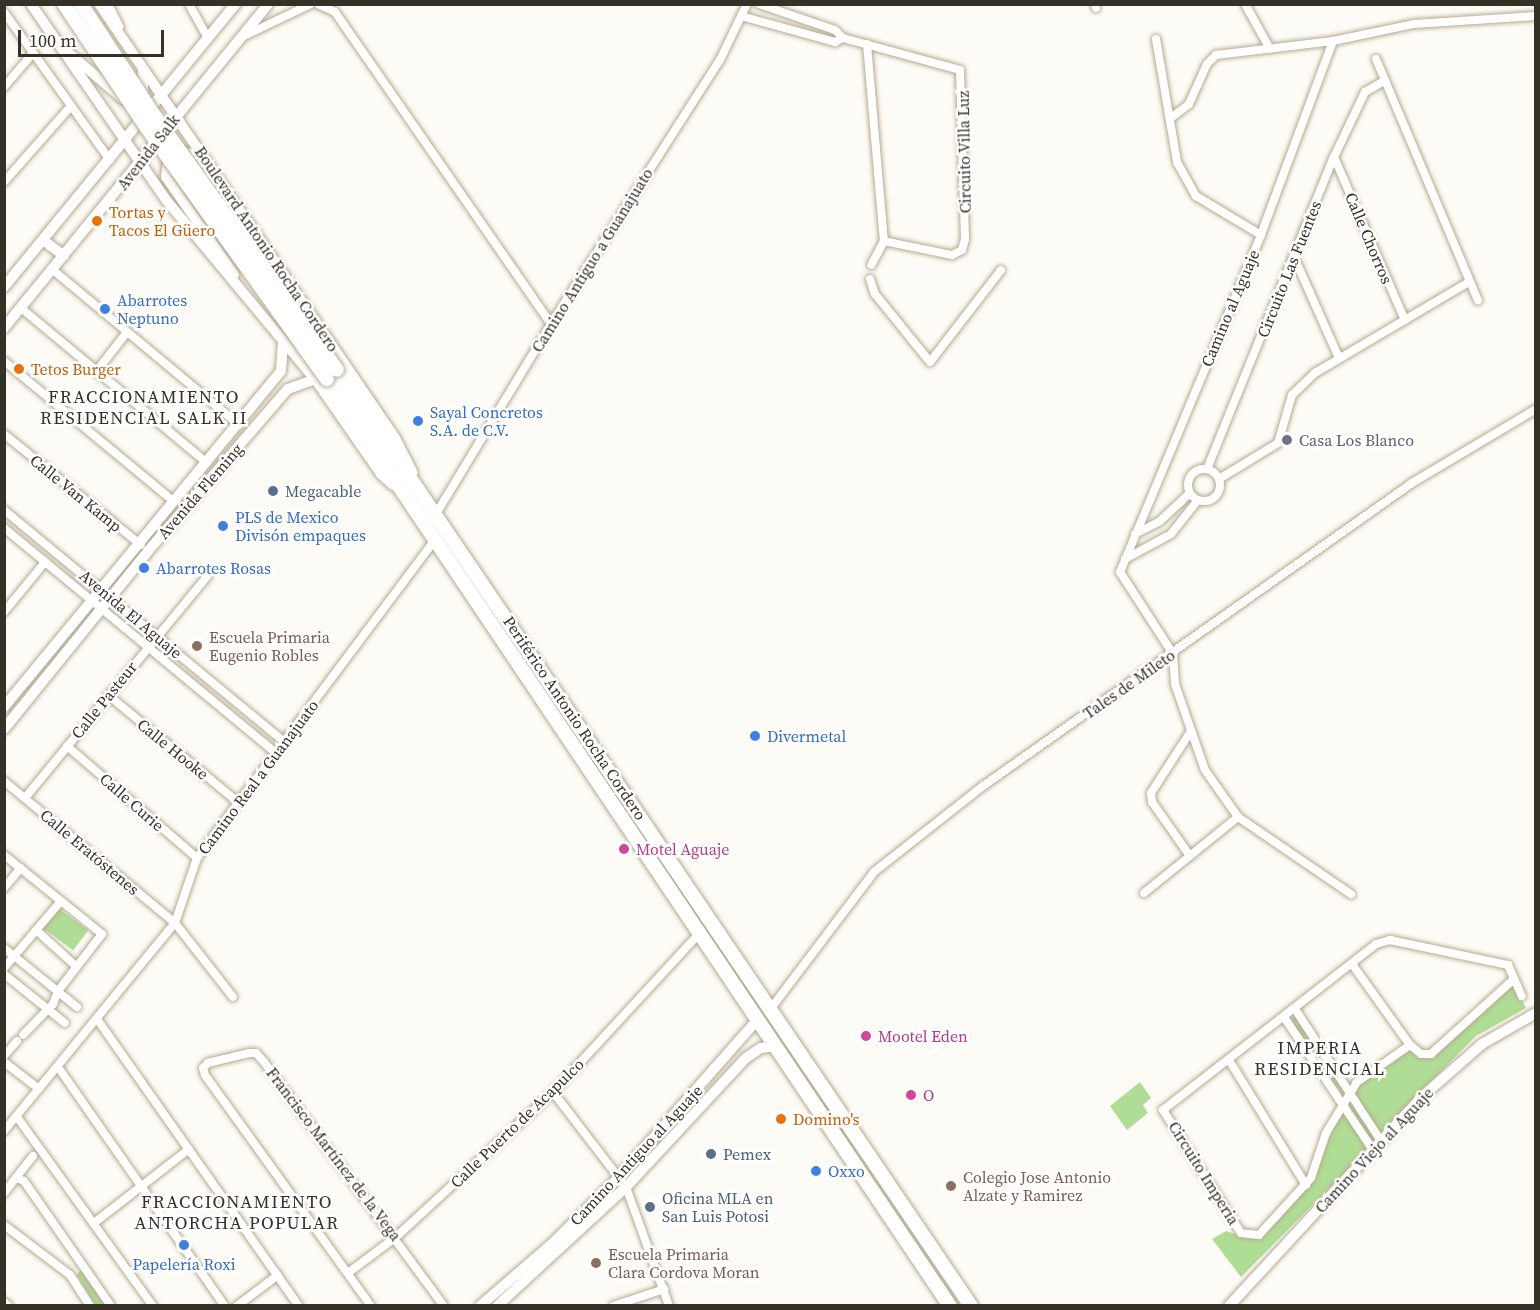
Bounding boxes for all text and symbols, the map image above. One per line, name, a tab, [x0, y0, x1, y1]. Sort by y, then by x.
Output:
scale bar	[21, 18, 166, 56]
text: 100 m	[29, 28, 76, 53]
street label: Circuito Villa Luz	[953, 90, 975, 214]
street label: Avenida Salk	[113, 110, 183, 194]
street label: Boulevard Antonio Rocha Cordero	[191, 143, 343, 355]
street label: Camino Antiguo a Guanajuato	[527, 164, 657, 356]
street label: Calle Chorros	[1341, 189, 1397, 287]
street label: Circuito Las Fuentes	[1253, 198, 1325, 340]
place label: Tortas y Tacos El Güero	[109, 202, 215, 240]
marker: Tortas y Tacos El Güero	[90, 214, 104, 228]
street label: Camino al Aguaje	[1197, 247, 1263, 369]
place label: Abarrotes Neptuno	[117, 290, 187, 328]
marker: Abarrotes Neptuno	[98, 302, 112, 316]
place label: Tetos Burger	[31, 359, 121, 379]
marker: Tetos Burger	[12, 362, 26, 376]
district label: FRACCIONAMIENTO RESIDENCIAL SALK II	[40, 387, 248, 430]
place label: Sayal Concretos S.A. de C.V.	[430, 402, 543, 440]
marker: Sayal Concretos S.A. de C.V.	[411, 414, 425, 428]
place label: Casa Los Blanco	[1299, 430, 1414, 450]
marker: Casa Los Blanco	[1280, 433, 1294, 447]
street label: Avenida Fleming	[153, 439, 247, 543]
street label: Calle Van Kamp	[26, 450, 126, 536]
place label: Megacable	[285, 481, 361, 501]
marker: Megacable	[266, 484, 280, 498]
place label: PLS de Mexico Divisón empaques	[235, 507, 366, 545]
marker: PLS de Mexico Divisón empaques	[216, 519, 230, 533]
place label: Abarrotes Rosas	[156, 558, 271, 578]
marker: Abarrotes Rosas	[137, 561, 151, 575]
street label: Avenida El Aguaje	[76, 566, 186, 662]
street label: Periférico Antonio Rocha Cordero	[499, 612, 651, 824]
place label: Escuela Primaria Eugenio Robles	[209, 627, 330, 665]
marker: Escuela Primaria Eugenio Robles	[190, 639, 204, 653]
street label: Tales de Mileto	[1079, 645, 1179, 723]
street label: Calle Pasteur	[67, 658, 141, 742]
street label: Camino Real a Guanajuato	[194, 696, 322, 858]
street label: Calle Hooke	[134, 714, 212, 784]
place label: Divermetal	[767, 726, 846, 746]
marker: Divermetal	[748, 729, 762, 743]
street label: Calle Curie	[96, 769, 168, 835]
street label: Calle Eratóstenes	[37, 805, 143, 899]
place label: Motel Aguaje	[636, 839, 729, 859]
marker: Motel Aguaje	[617, 842, 631, 856]
place label: Mootel Eden	[878, 1026, 968, 1046]
marker: Mootel Eden	[859, 1029, 873, 1043]
district label: IMPERIA RESIDENCIAL	[1254, 1038, 1386, 1080]
street label: Calle Puerto de Acapulco	[446, 1054, 588, 1192]
street label: Francisco Martínez de la Vega	[262, 1063, 406, 1245]
street label: Camino Antiguo al Aguaje	[566, 1081, 706, 1229]
street label: Camino Viejo al Aguaje	[1311, 1083, 1437, 1217]
place label: O	[923, 1085, 934, 1105]
marker: O	[904, 1088, 918, 1102]
place label: Domino's	[793, 1109, 860, 1129]
marker: Domino's	[774, 1112, 788, 1126]
street label: Circuito Imperia	[1164, 1118, 1244, 1228]
place label: Pemex	[723, 1144, 771, 1164]
marker: Pemex	[704, 1147, 718, 1161]
place label: Oxxo	[828, 1161, 865, 1181]
marker: Oxxo	[809, 1164, 823, 1178]
place label: Colegio Jose Antonio Alzate y Ramirez	[963, 1167, 1111, 1205]
marker: Colegio Jose Antonio Alzate y Ramirez	[944, 1179, 958, 1193]
place label: Oficina MLA en San Luis Potosi	[662, 1188, 773, 1226]
district label: FRACCIONAMIENTO ANTORCHA POPULAR	[134, 1192, 340, 1234]
marker: Oficina MLA en San Luis Potosi	[643, 1200, 657, 1214]
marker: Papelería Roxi	[177, 1238, 191, 1252]
place label: Escuela Primaria Clara Cordova Moran	[608, 1244, 760, 1282]
place label: Papelería Roxi	[133, 1254, 235, 1274]
marker: Escuela Primaria Clara Cordova Moran	[589, 1256, 603, 1270]

